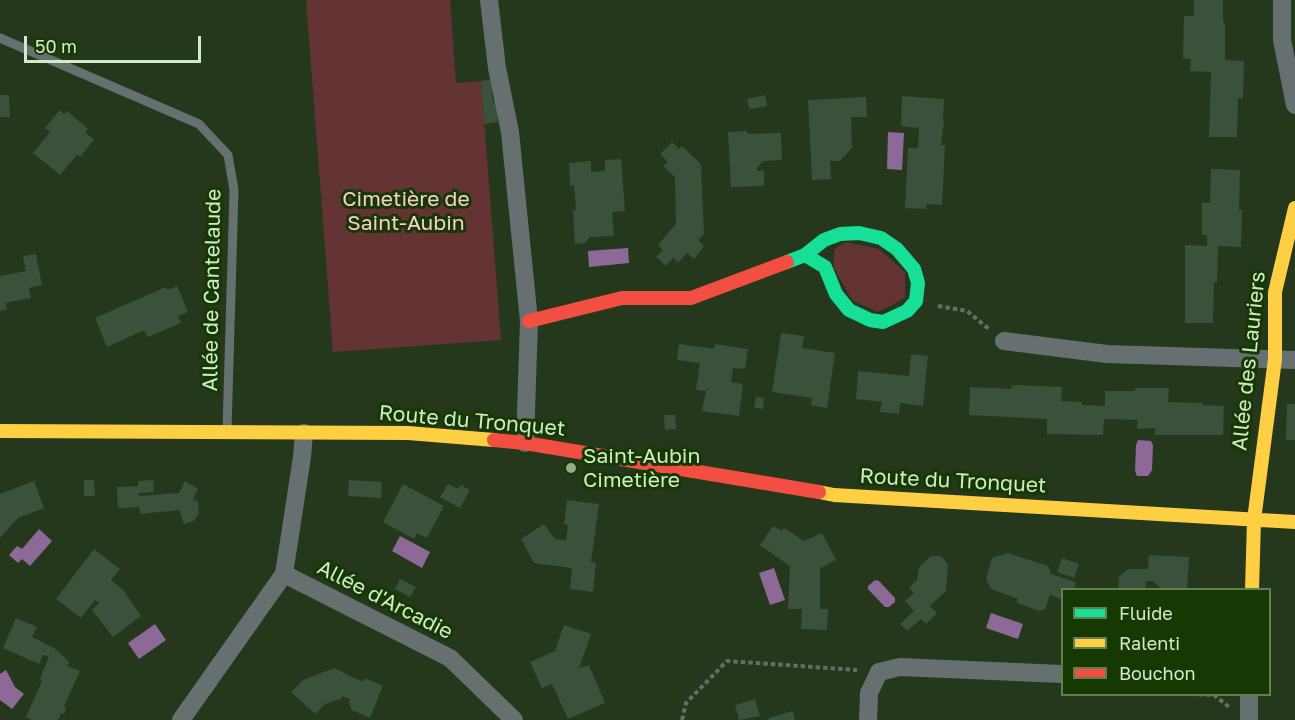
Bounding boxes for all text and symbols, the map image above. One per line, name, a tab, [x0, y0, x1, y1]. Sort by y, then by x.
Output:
scale bar	[27, 24, 204, 62]
text: 50 m	[35, 35, 77, 57]
park label: Cimetière de Saint-Aubin	[342, 186, 470, 236]
street label: Allée de Cantelaude	[198, 188, 226, 392]
street label: Allée des Lauriers	[1227, 270, 1271, 452]
street label: Route du Tronquet	[378, 400, 566, 442]
place label: Saint-Aubin Cimetière	[583, 443, 700, 493]
marker: Saint-Aubin Cimetière	[564, 461, 578, 475]
street label: Route du Tronquet	[859, 464, 1047, 498]
street label: Allée d'Arcadie	[313, 555, 457, 645]
legend	[1061, 588, 1271, 696]
text: Fluide	[1119, 602, 1173, 624]
text: Ralenti	[1119, 632, 1180, 654]
text: Bouchon	[1119, 662, 1196, 684]

